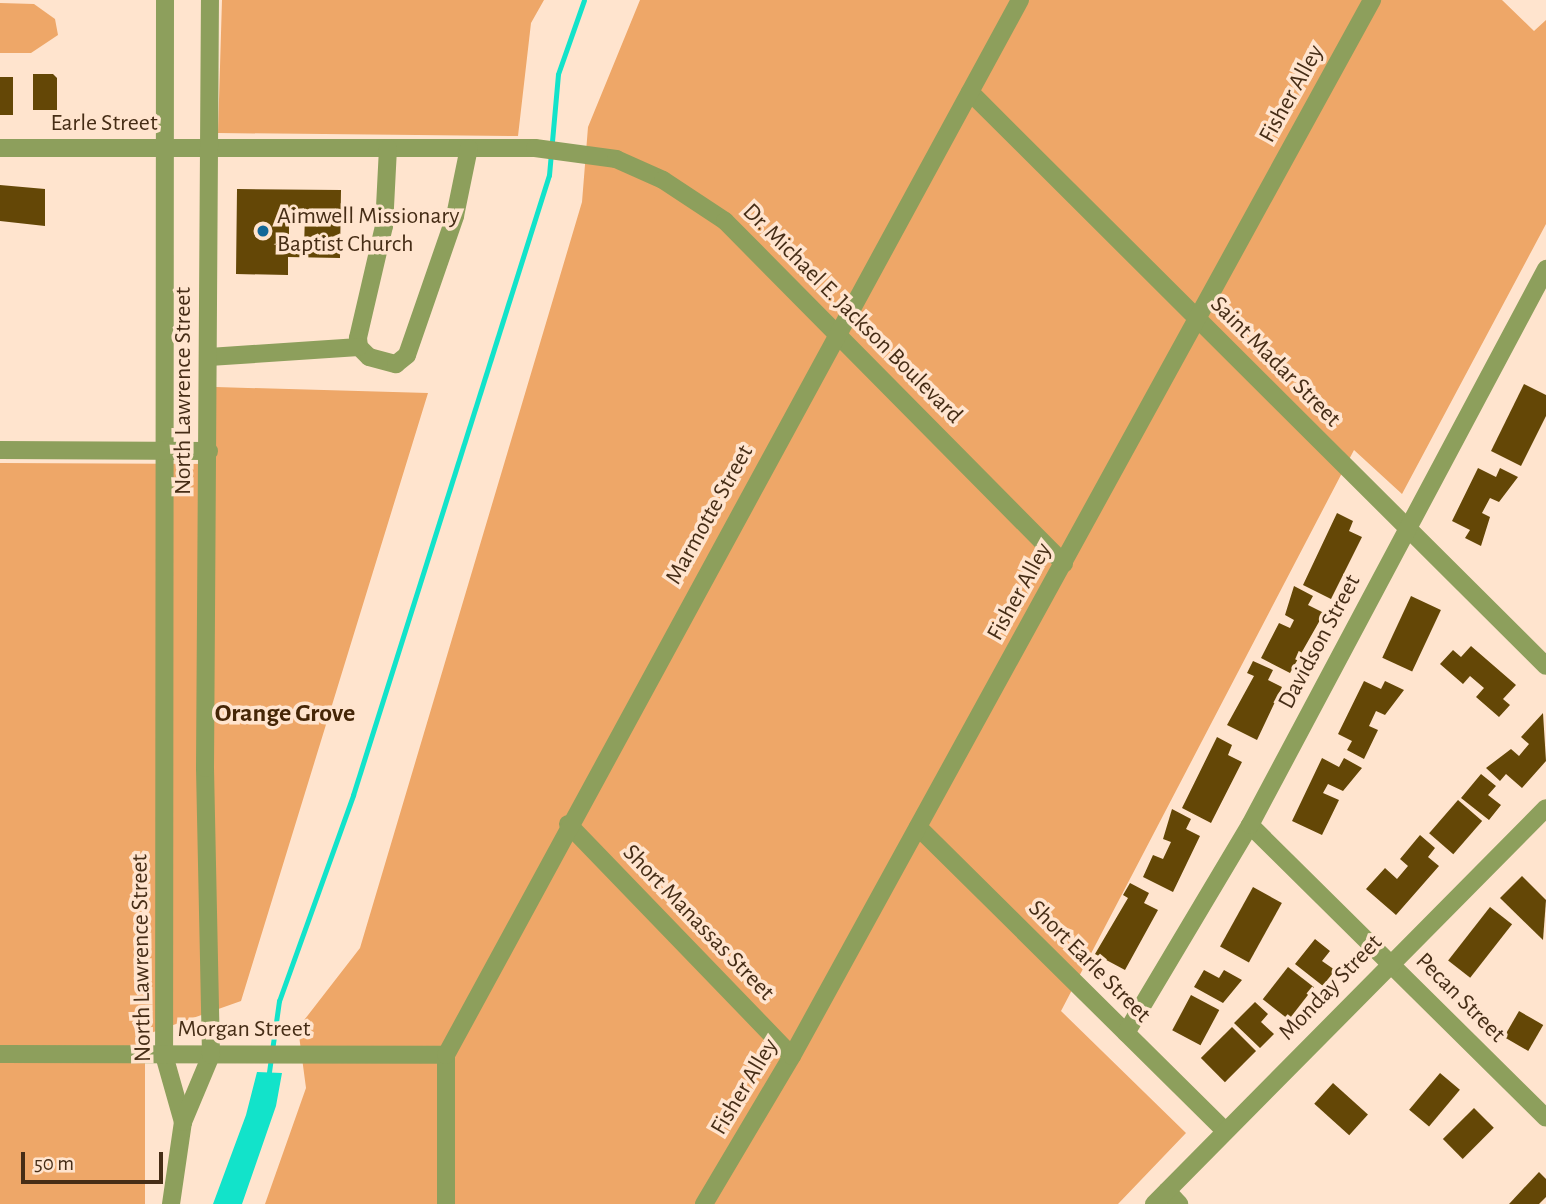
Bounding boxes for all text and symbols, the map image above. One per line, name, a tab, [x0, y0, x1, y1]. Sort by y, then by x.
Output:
street label: Fisher Alley	[1253, 40, 1331, 148]
street label: Earle Street	[50, 110, 158, 138]
street label: Dr. Michael E. Jackson Boulevard	[736, 198, 968, 430]
place label: Aimwell Missionary Baptist Church	[277, 203, 460, 259]
marker: Aimwell Missionary Baptist Church	[255, 223, 271, 239]
street label: North Lawrence Street	[170, 287, 198, 495]
street label: Saint Madar Street	[1204, 291, 1346, 433]
street label: Marmotte Street	[660, 440, 760, 590]
street label: Fisher Alley	[981, 538, 1059, 646]
street label: Davidson Street	[1273, 570, 1367, 714]
district label: Orange Grove	[215, 698, 355, 730]
street label: Short Manassas Street	[616, 839, 780, 1007]
street label: North Lawrence Street	[126, 854, 158, 1062]
street label: Short Earle Street	[1022, 895, 1156, 1029]
street label: Monday Street	[1273, 929, 1389, 1047]
street label: Pecan Street	[1409, 947, 1511, 1049]
street label: Morgan Street	[178, 1016, 310, 1044]
street label: Fisher Alley	[705, 1034, 785, 1140]
scale bar	[24, 1138, 166, 1182]
text: 50 m	[34, 1153, 74, 1174]

